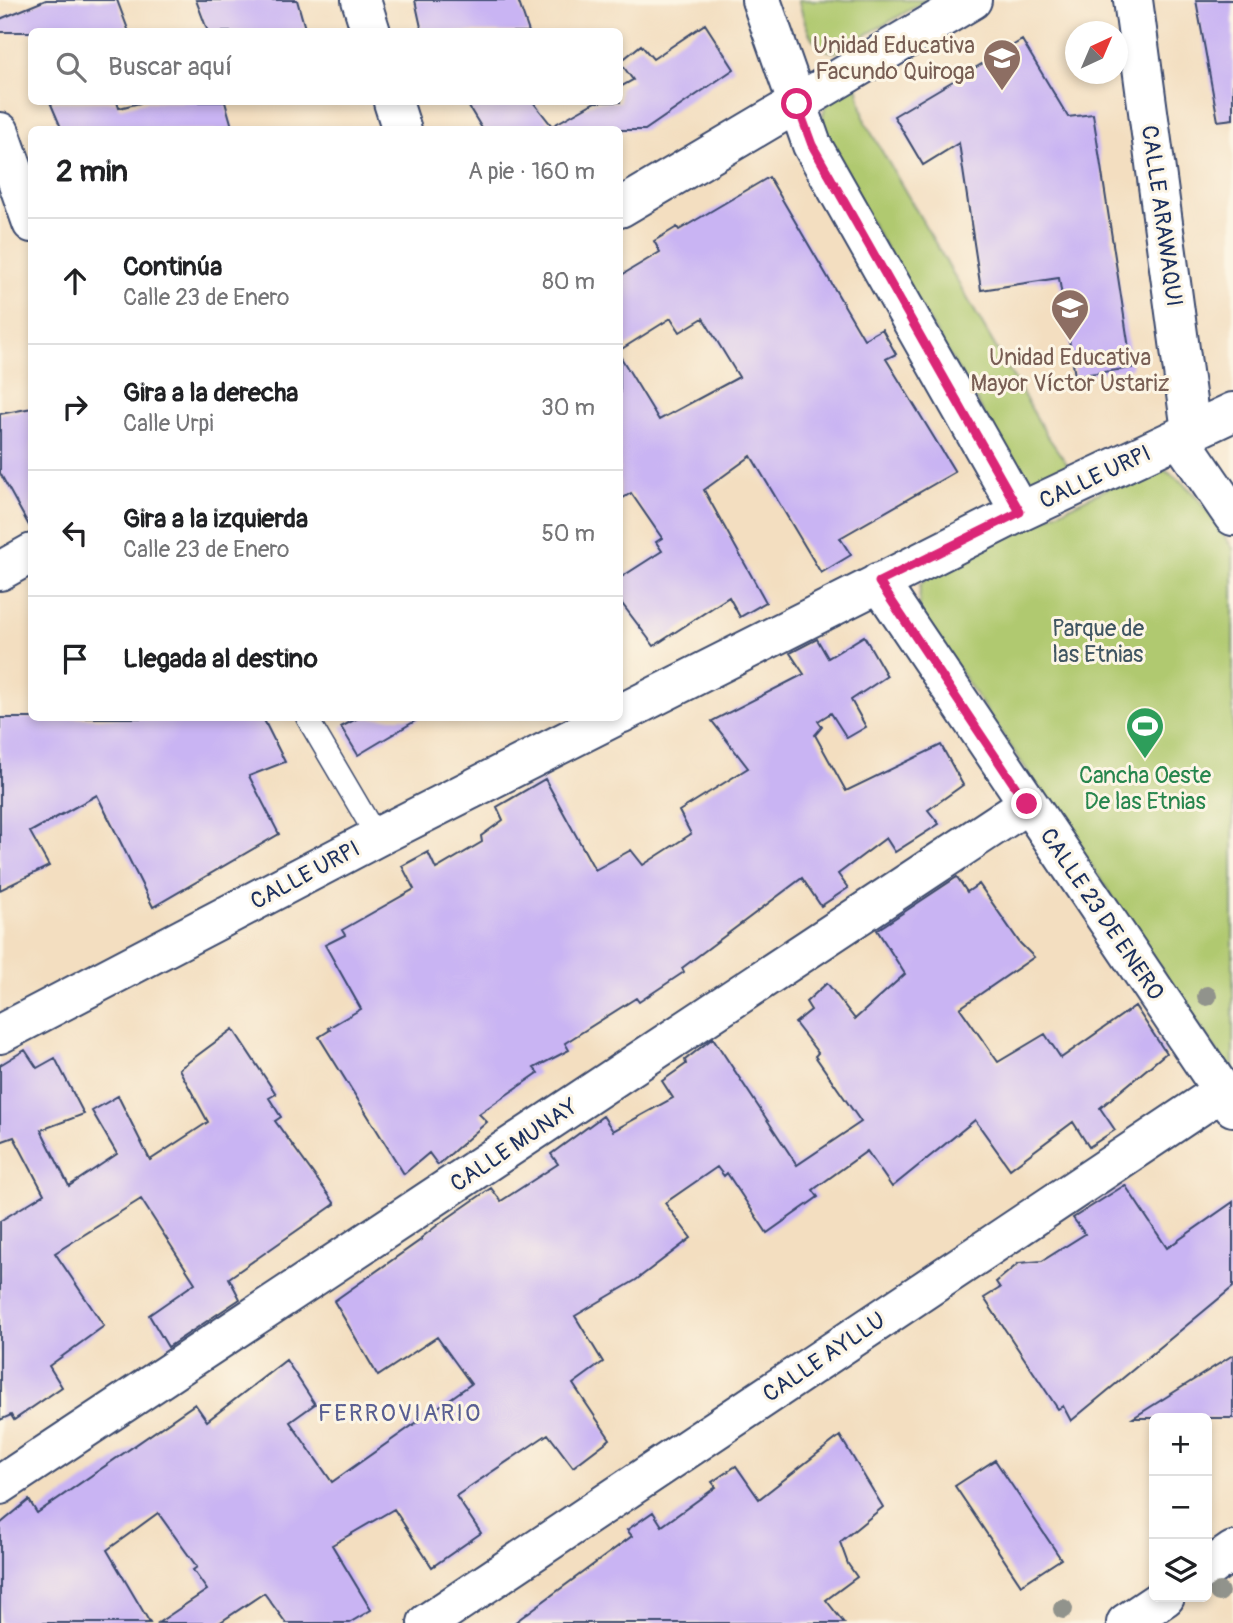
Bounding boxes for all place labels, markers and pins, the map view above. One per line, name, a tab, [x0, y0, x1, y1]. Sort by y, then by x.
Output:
place label: Unidad Educativa Facundo Quiroga	[813, 31, 975, 86]
school or university icon: Unidad Educativa Facundo Quiroga	[981, 37, 1023, 92]
school or university icon: Unidad Educativa Mayor Víctor Ustariz	[1049, 287, 1091, 342]
place label: Unidad Educativa Mayor Víctor Ustariz	[970, 343, 1170, 398]
sports icon: Cancha Oeste De las Etnias	[1124, 705, 1166, 760]
place label: Cancha Oeste De las Etnias	[1079, 761, 1212, 816]

